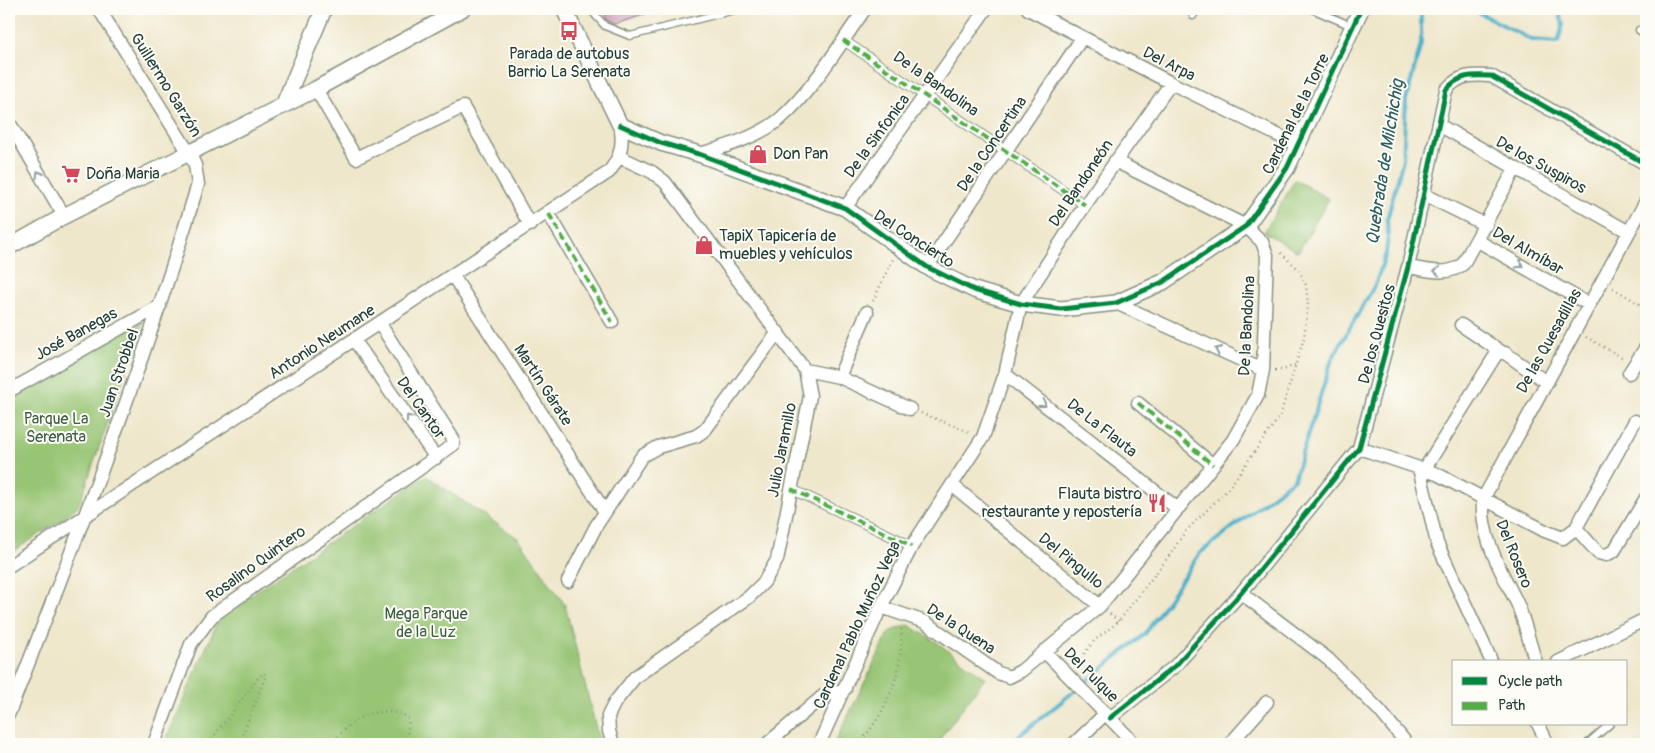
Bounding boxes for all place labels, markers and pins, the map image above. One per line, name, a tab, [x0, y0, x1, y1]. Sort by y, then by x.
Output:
bus stop icon: Parada de autobus Barrio La Serenata	[558, 20, 580, 42]
place label: Parada de autobus Barrio La Serenata	[508, 44, 630, 82]
shop icon: Don Pan	[747, 143, 769, 165]
place label: Don Pan	[773, 144, 828, 164]
supermarket icon: Doña Maria	[60, 163, 82, 185]
place label: Doña Maria	[86, 164, 160, 184]
place label: TapiX Tapicería de muebles y vehículos	[719, 226, 852, 264]
shop icon: TapiX Tapicería de muebles y vehículos	[693, 234, 715, 256]
place label: Flauta bistro restaurante y repostería	[982, 484, 1142, 522]
restaurant icon: Flauta bistro restaurante y repostería	[1146, 492, 1168, 514]

